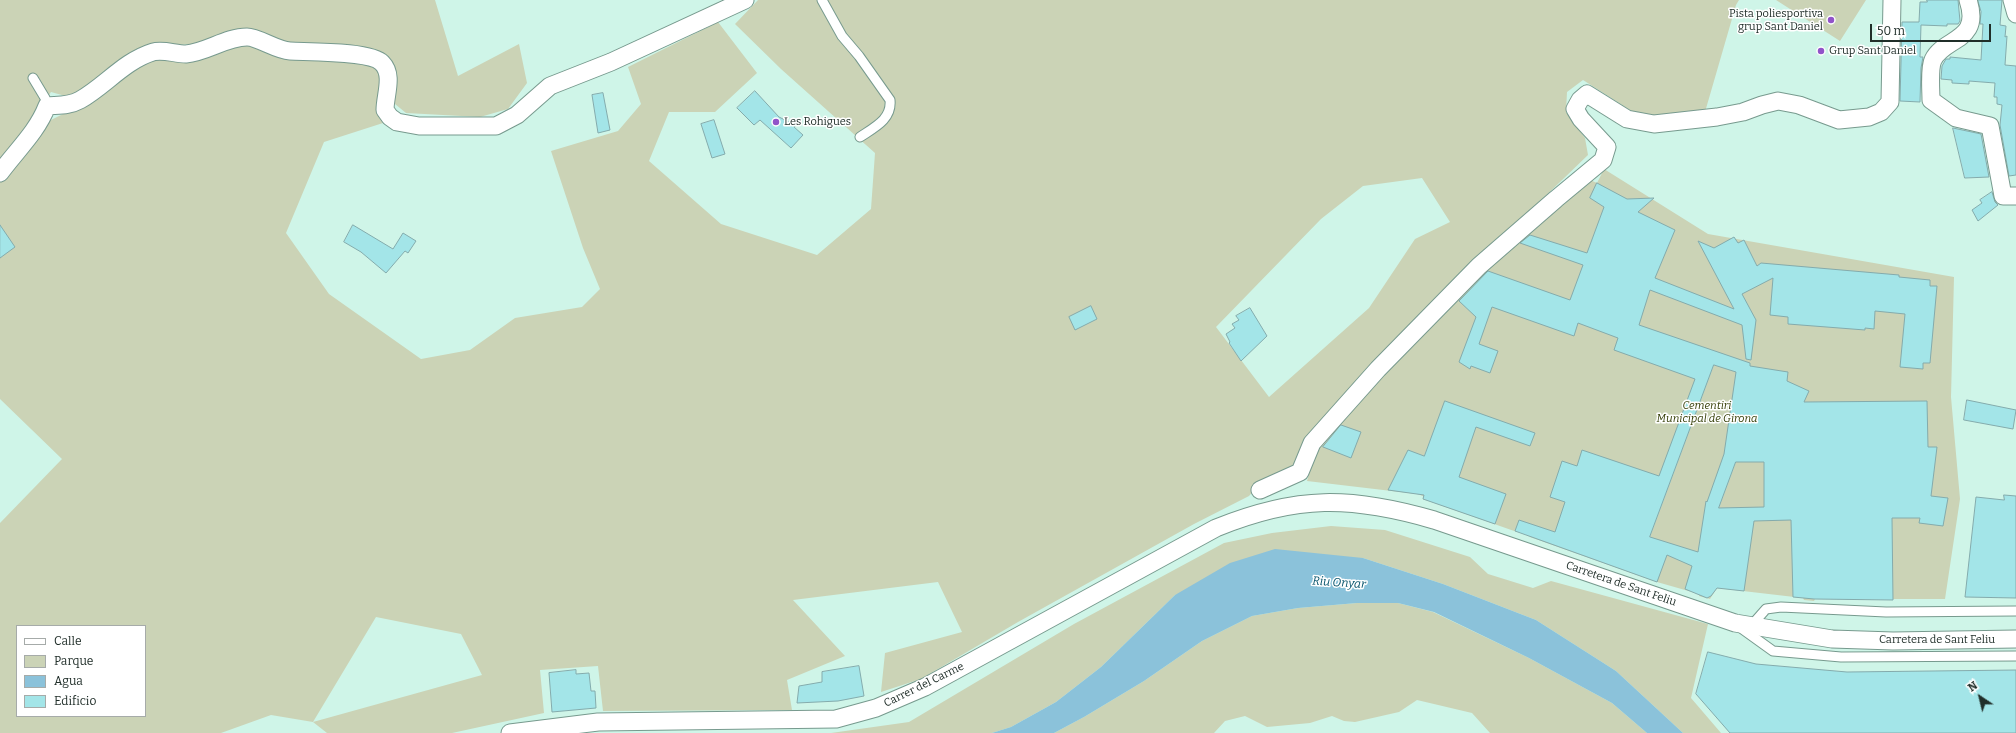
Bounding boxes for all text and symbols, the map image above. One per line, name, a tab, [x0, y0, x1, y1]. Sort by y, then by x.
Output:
place label: Pista poliesportiva grup Sant Daniel	[1729, 7, 1823, 33]
marker: Pista poliesportiva grup Sant Daniel	[1826, 15, 1836, 25]
scale bar	[1872, 16, 1993, 42]
text: 50 m	[1877, 24, 1905, 38]
place label: Grup Sant Daniel	[1829, 44, 1916, 58]
marker: Grup Sant Daniel	[1816, 46, 1826, 56]
place label: Les Rohigues	[784, 115, 851, 129]
marker: Les Rohigues	[771, 117, 781, 127]
park label: Cementiri Municipal de Girona	[1656, 399, 1758, 425]
street label: Carretera de Sant Feliu	[1564, 559, 1678, 609]
water label: Riu Onyar	[1312, 574, 1366, 592]
legend	[16, 625, 146, 717]
street label: Carretera de Sant Feliu	[1879, 633, 1995, 647]
text: Calle	[54, 634, 82, 648]
text: Parque	[54, 654, 93, 668]
street label: Carrer del Carme	[882, 660, 966, 710]
text: Agua	[54, 674, 83, 688]
north arrow	[1960, 677, 2000, 717]
text: N	[1966, 679, 1980, 695]
text: Edificio	[54, 694, 96, 708]

